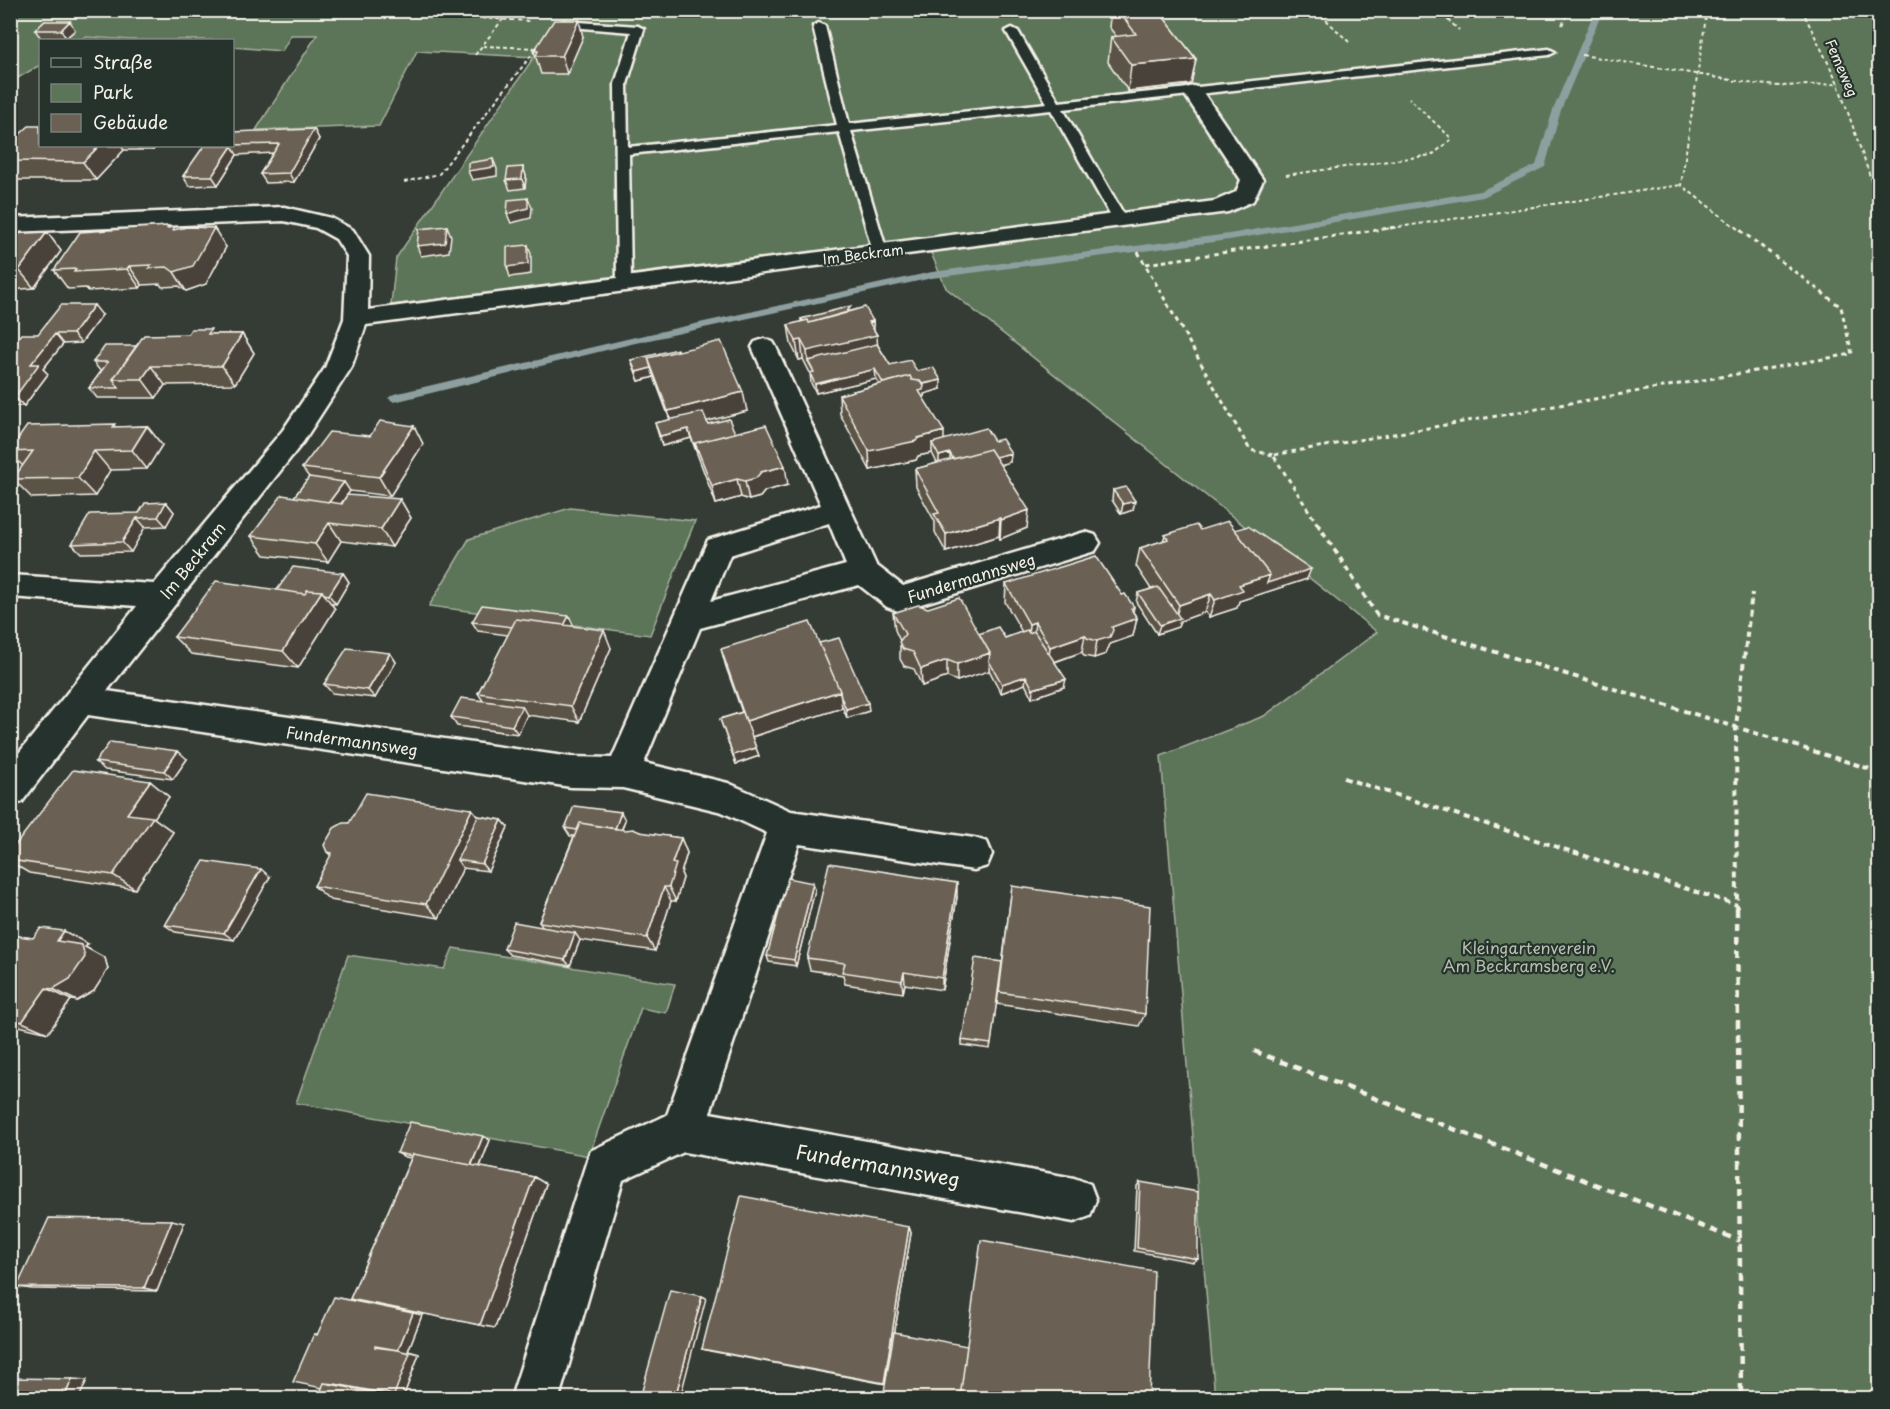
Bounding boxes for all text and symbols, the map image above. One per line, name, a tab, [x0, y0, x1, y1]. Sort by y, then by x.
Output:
street label: Femeweg	[1820, 36, 1864, 100]
legend	[39, 39, 234, 147]
text: Straße	[93, 48, 153, 75]
text: Park	[93, 78, 133, 105]
text: Gebäude	[93, 108, 168, 135]
street label: Im Beckram	[821, 239, 905, 269]
street label: Im Beckram	[153, 516, 231, 604]
street label: Fundermannsweg	[904, 546, 1038, 608]
street label: Fundermannsweg	[284, 719, 420, 761]
park label: Kleingartenverein Am Beckramsberg e.V.	[1443, 935, 1615, 977]
street label: Fundermannsweg	[794, 1136, 962, 1194]

